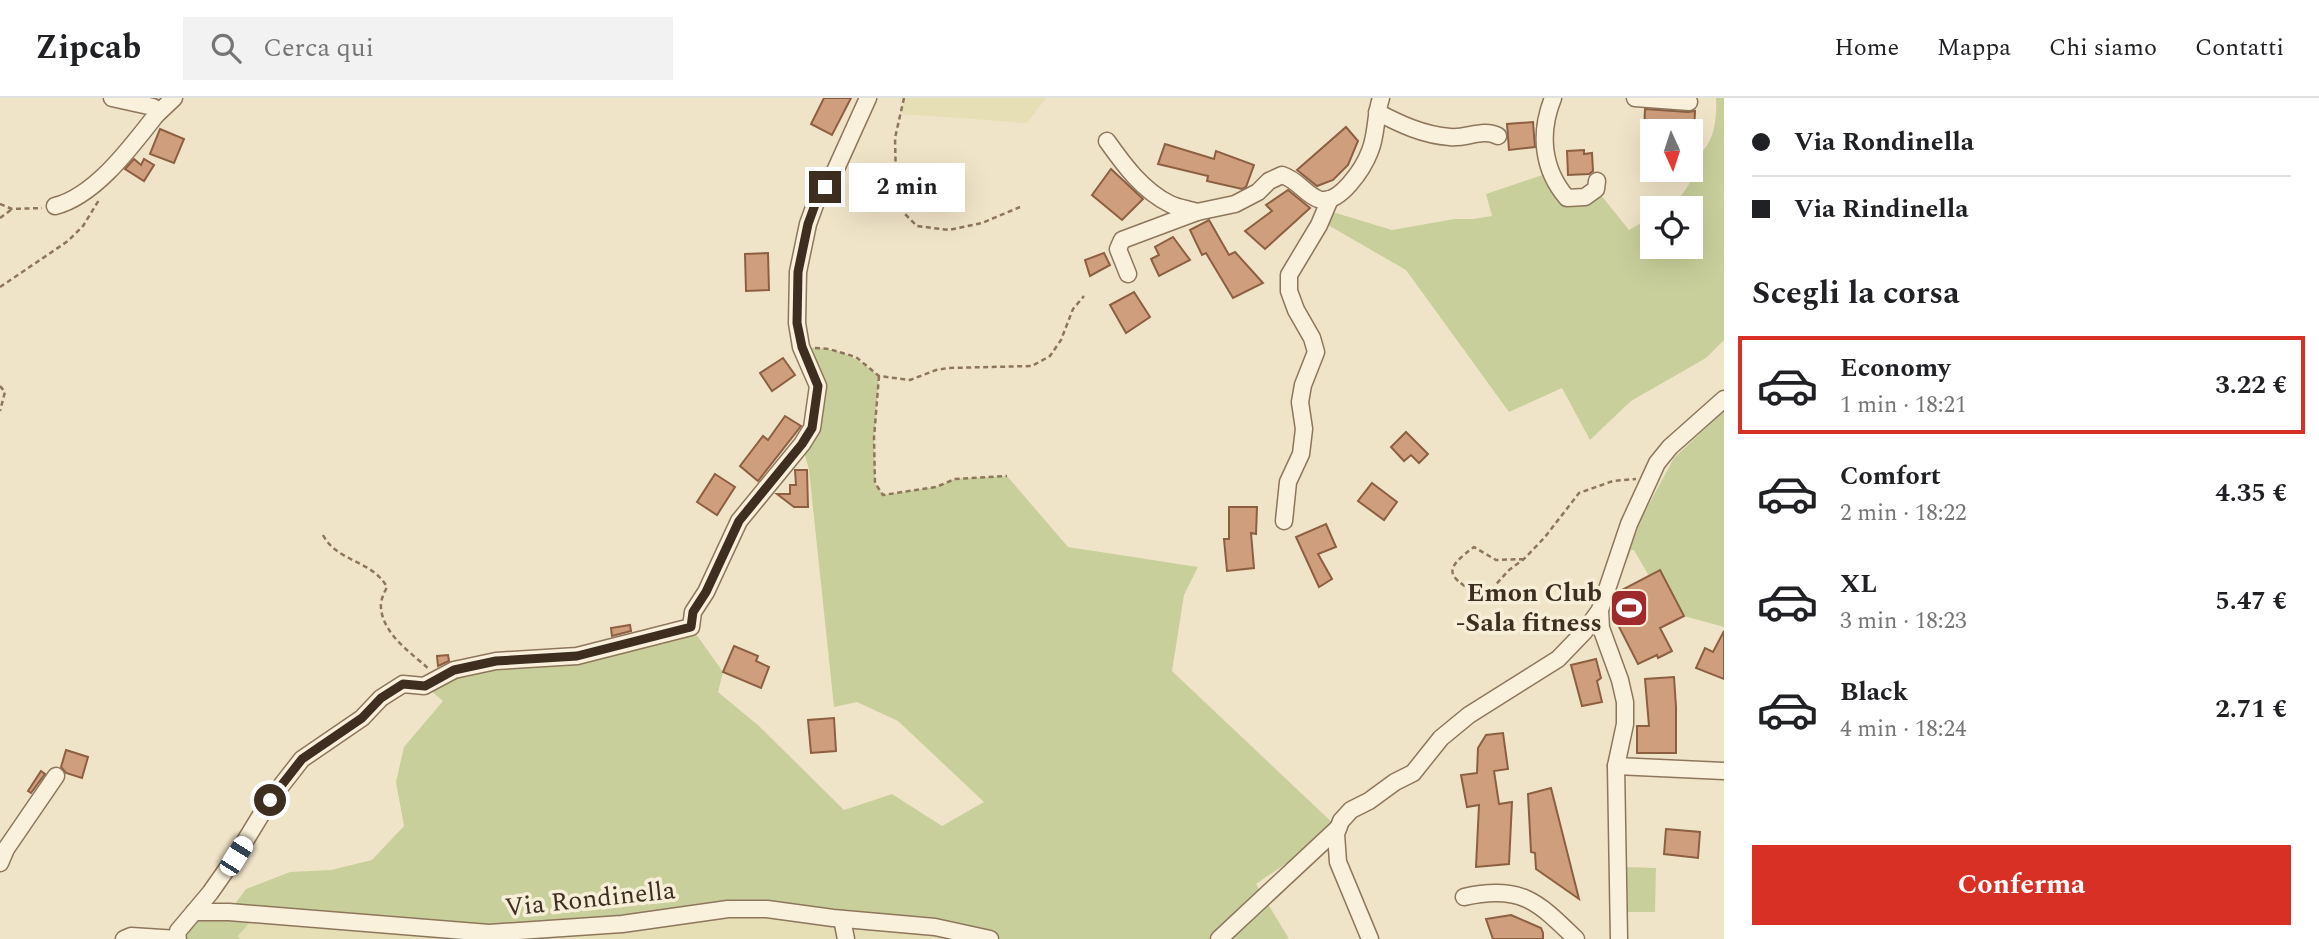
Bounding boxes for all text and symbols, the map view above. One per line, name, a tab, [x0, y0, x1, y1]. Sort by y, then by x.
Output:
search box	[183, 17, 673, 80]
text: Zipcab	[35, 23, 141, 73]
text: Cerca qui	[263, 28, 374, 68]
icon: search	[207, 29, 245, 67]
text: Home	[1834, 30, 1899, 66]
text: Mappa	[1937, 30, 2011, 66]
text: Chi siamo	[2049, 30, 2157, 66]
text: Contatti	[2195, 30, 2284, 66]
north arrow	[1640, 119, 1703, 182]
map controls	[1640, 119, 1703, 259]
text: Via Rondinella	[1794, 122, 1974, 162]
callout: 2 min	[850, 162, 965, 212]
text: 2 min	[876, 170, 938, 205]
route end	[809, 171, 841, 203]
text: Via Rindinella	[1794, 189, 1969, 229]
button: locate	[1640, 196, 1703, 259]
text: Scegli la corsa	[1752, 269, 1960, 318]
text: Economy	[1840, 348, 1950, 388]
icon: car	[1756, 354, 1819, 417]
text: 3.22 €	[2215, 365, 2287, 405]
text: 1 min · 18:21	[1840, 388, 1967, 423]
text: Comfort	[1840, 456, 1941, 496]
icon: car	[1756, 462, 1819, 525]
text: 4.35 €	[2215, 473, 2287, 513]
text: 2 min · 18:22	[1840, 496, 1967, 531]
text: XL	[1840, 564, 1877, 604]
icon: car	[1756, 570, 1819, 633]
place label: Emon Club -Sala fitness	[1456, 573, 1602, 643]
text: 5.47 €	[2215, 581, 2287, 621]
sports icon: Emon Club -Sala fitness	[1608, 587, 1650, 629]
text: 3 min · 18:23	[1840, 604, 1967, 639]
text: Black	[1840, 672, 1908, 712]
icon: car	[1756, 678, 1819, 741]
text: 2.71 €	[2215, 689, 2287, 729]
text: 4 min · 18:24	[1840, 712, 1967, 747]
route start	[254, 784, 286, 816]
car	[216, 833, 257, 879]
button: Conferma	[1752, 845, 2291, 925]
street label: Via Rondinella	[503, 870, 678, 928]

